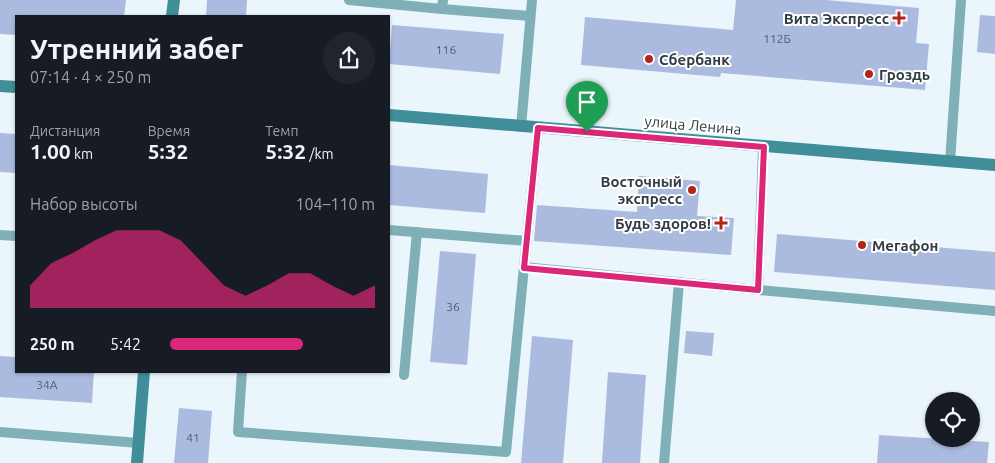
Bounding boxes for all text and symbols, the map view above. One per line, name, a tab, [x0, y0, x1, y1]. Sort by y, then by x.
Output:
place label: Вита Экспресс	[784, 10, 889, 27]
marker: Вита Экспресс	[893, 12, 905, 24]
button: share	[323, 32, 375, 84]
house number: 112Б	[763, 32, 791, 45]
text: Утренний забег	[30, 33, 243, 64]
house number: 116	[436, 43, 456, 56]
place label: Сбербанк	[659, 51, 730, 68]
marker: Сбербанк	[643, 53, 655, 65]
place label: Гроздь	[879, 66, 930, 83]
text: 07:14 · 4 × 250 m	[30, 68, 151, 86]
marker: Гроздь	[863, 68, 875, 80]
pin	[566, 81, 608, 132]
icon: arrive	[573, 88, 601, 116]
street label: улица Ленина	[644, 112, 742, 138]
text: Дистанция	[30, 123, 100, 139]
text: Время	[148, 123, 190, 139]
text: Темп	[265, 123, 298, 139]
text: 1.00	[30, 139, 71, 163]
text: 5:32	[148, 139, 188, 163]
text: 5:32	[265, 139, 306, 163]
text: km	[71, 146, 93, 162]
text: /km	[306, 146, 334, 162]
place label: Восточный экспресс	[601, 173, 682, 207]
marker: Восточный экспресс	[686, 184, 698, 196]
text: Набор высоты	[30, 195, 138, 213]
text: 104–110 m	[295, 195, 375, 213]
place label: Будь здоров!	[615, 215, 711, 232]
marker: Будь здоров!	[715, 217, 727, 229]
place label: Мегафон	[872, 237, 938, 254]
marker: Мегафон	[856, 239, 868, 251]
house number: 36	[446, 300, 460, 313]
text: 250 m	[30, 335, 75, 353]
text: 5:42	[110, 335, 141, 353]
house number: 34А	[36, 378, 58, 391]
map controls	[925, 392, 980, 447]
button: locate	[925, 392, 980, 447]
house number: 41	[186, 431, 200, 444]

